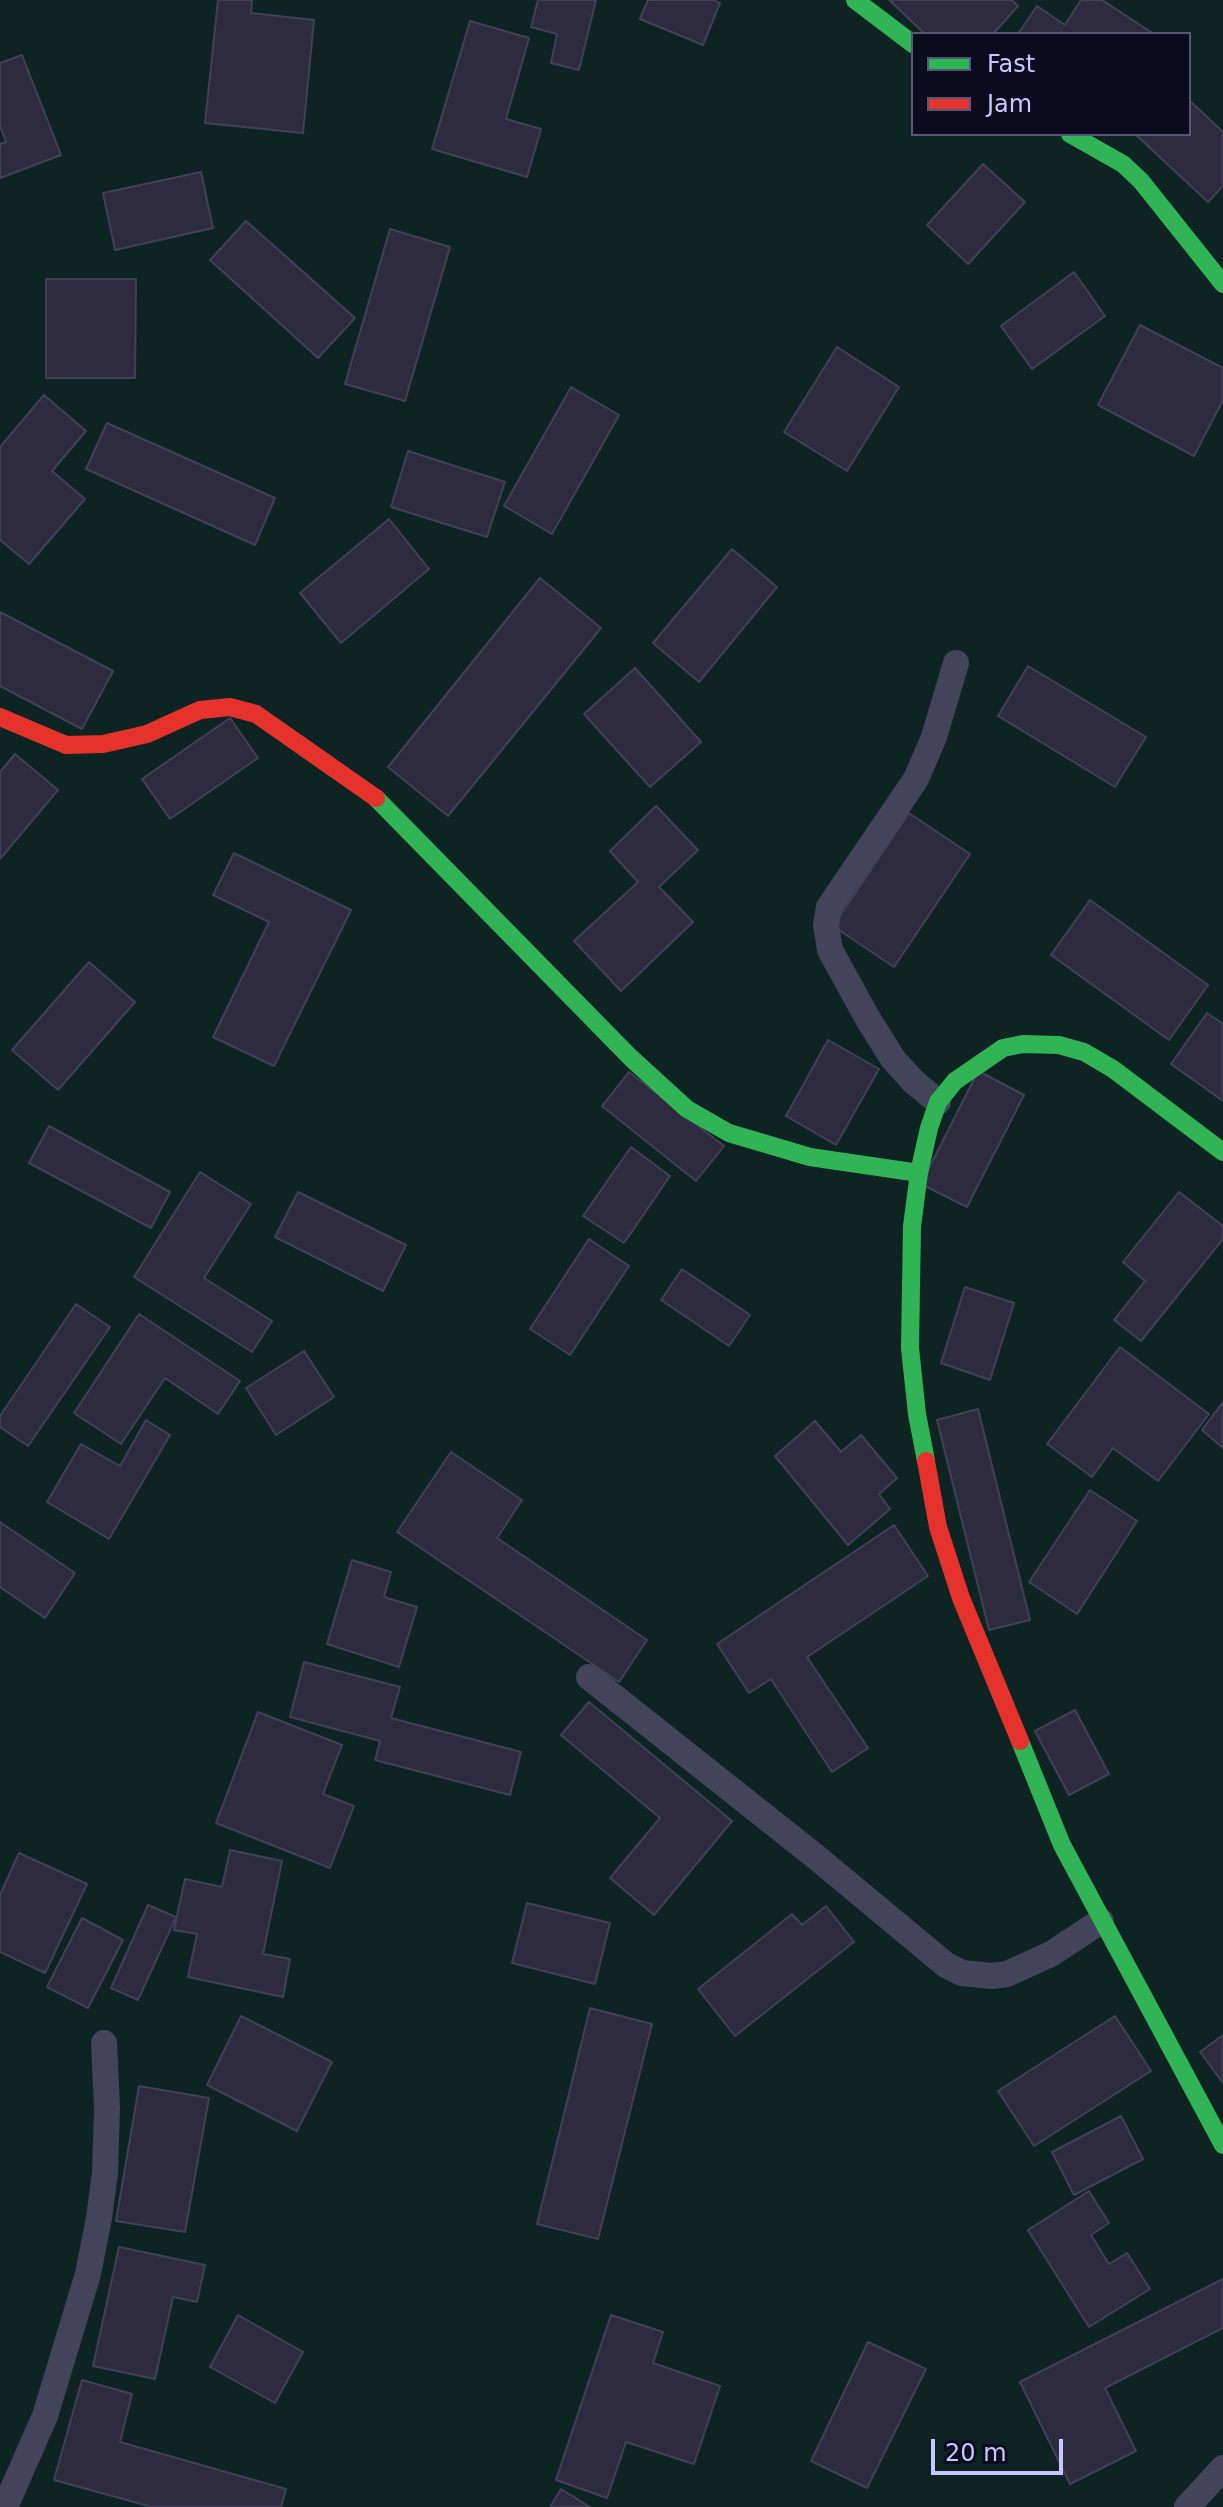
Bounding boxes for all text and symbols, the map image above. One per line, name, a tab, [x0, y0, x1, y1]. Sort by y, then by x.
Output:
legend	[911, 32, 1191, 136]
text: Fast	[987, 50, 1035, 78]
text: Jam	[987, 90, 1032, 118]
scale bar	[935, 2423, 1067, 2473]
text: 20 m	[945, 2439, 1007, 2467]

